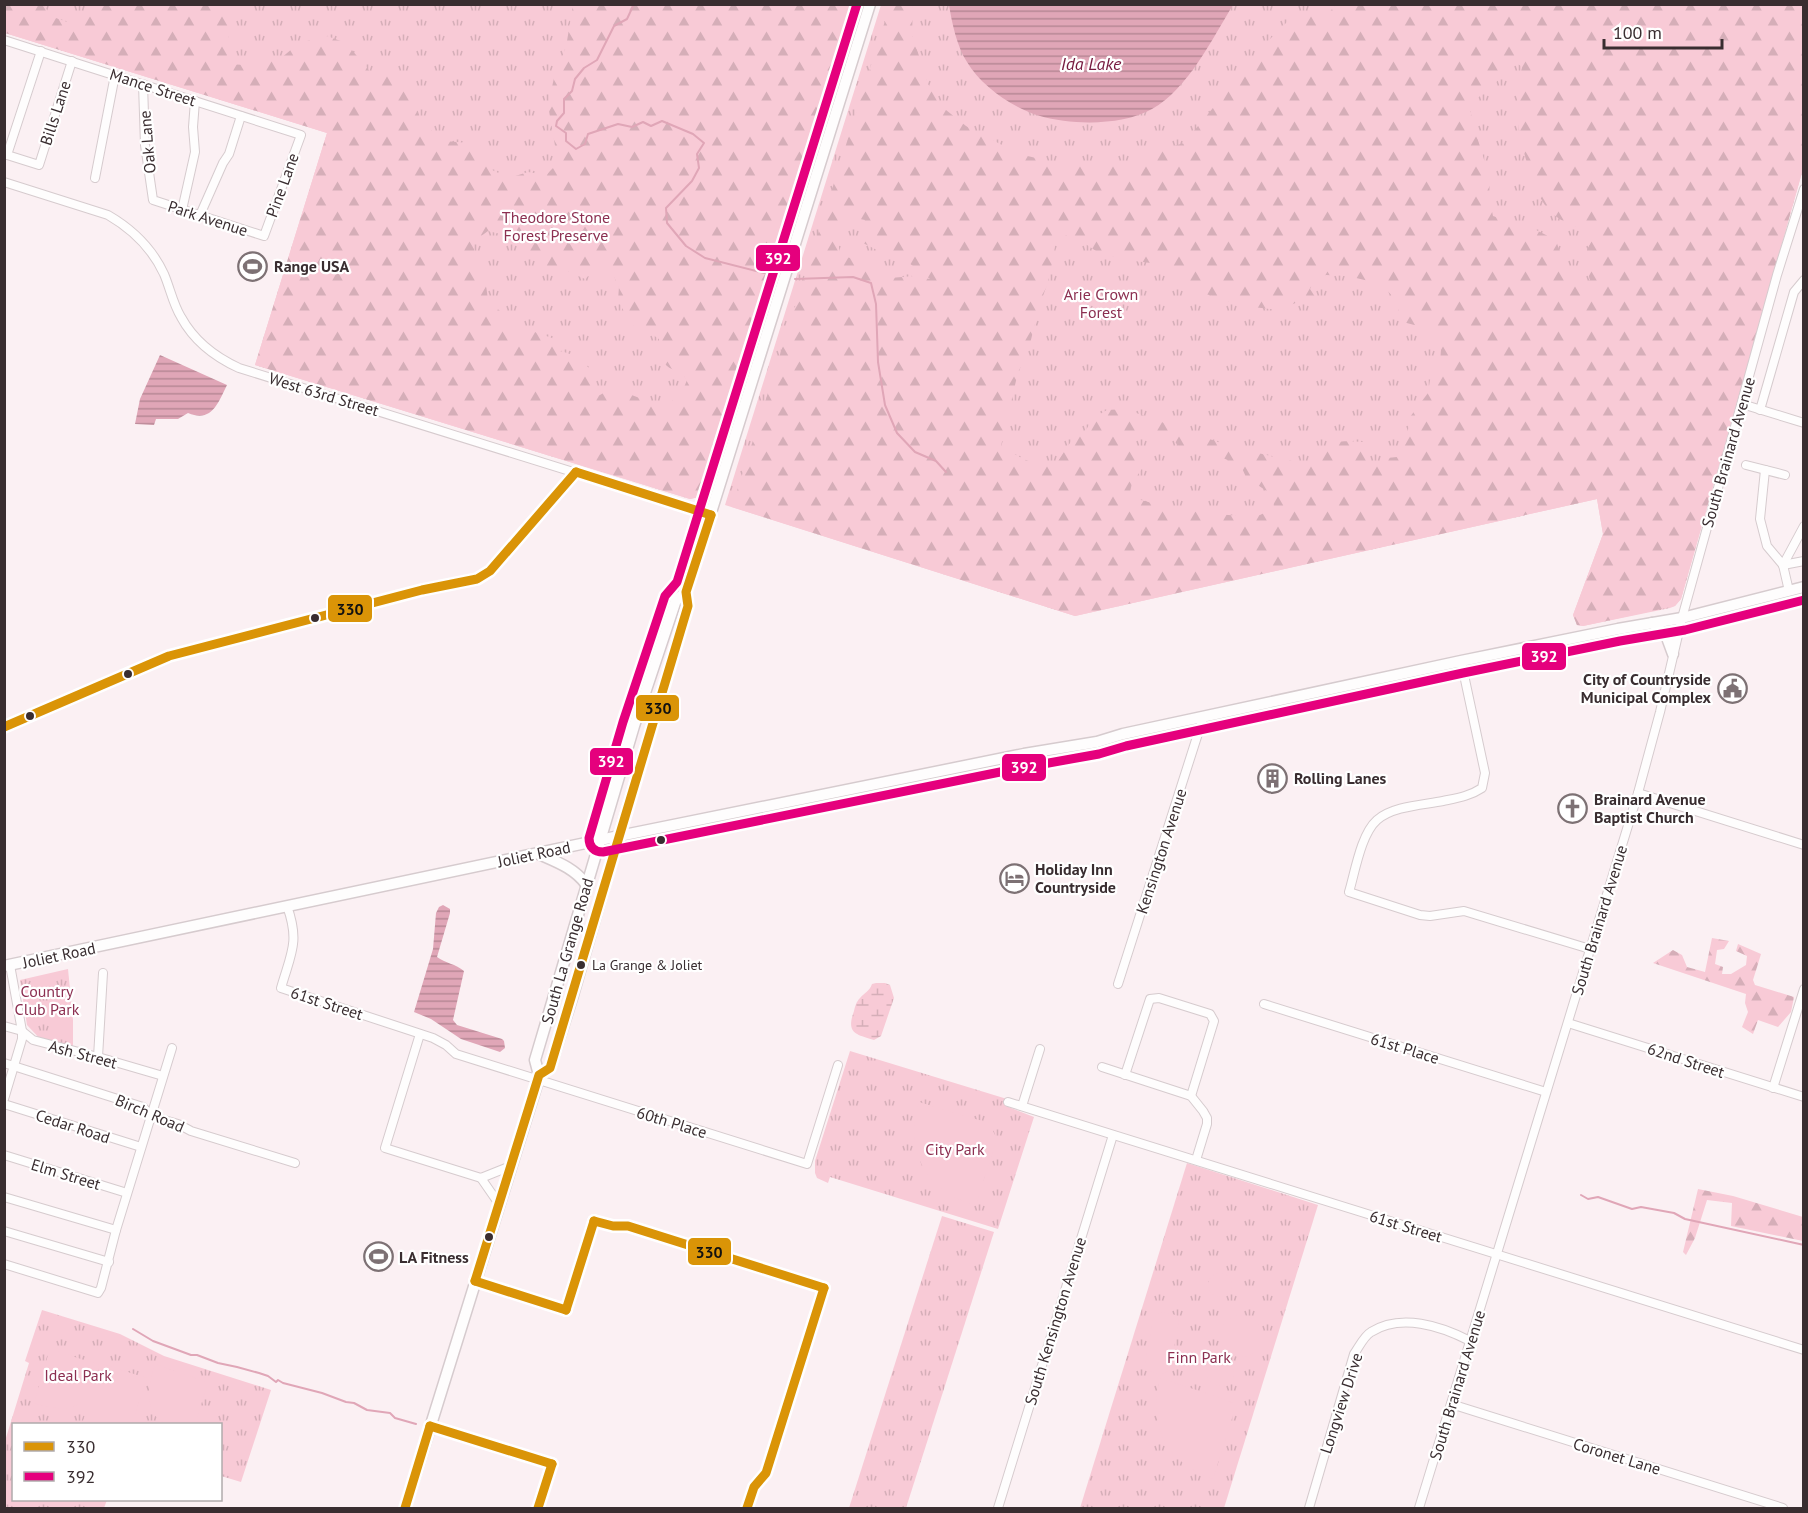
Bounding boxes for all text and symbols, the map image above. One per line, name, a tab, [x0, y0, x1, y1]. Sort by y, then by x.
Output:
scale bar	[1604, 12, 1722, 50]
text: 100 m	[1613, 21, 1662, 44]
water label: Ida Lake	[1061, 52, 1122, 75]
street label: Mance Street	[107, 64, 199, 111]
street label: Bills Lane	[35, 78, 75, 148]
street label: Oak Lane	[134, 110, 160, 174]
street label: Pine Lane	[261, 150, 303, 220]
street label: Park Avenue	[166, 196, 250, 240]
park label: Theodore Stone Forest Preserve	[502, 207, 610, 245]
line badge: 392	[755, 244, 801, 272]
text: 392	[764, 248, 792, 268]
sports icon: Range USA	[237, 250, 269, 282]
place label: Range USA	[274, 256, 350, 276]
park label: Arie Crown Forest	[1064, 284, 1138, 322]
street label: West 63rd Street	[267, 368, 382, 420]
street label: South Brainard Avenue	[1697, 374, 1759, 530]
line badge: 330	[327, 594, 373, 623]
text: 330	[336, 599, 364, 619]
unlabelled marker	[309, 612, 321, 624]
line badge: 392	[1521, 642, 1567, 671]
text: 392	[1530, 646, 1558, 666]
unlabelled marker	[122, 668, 134, 680]
place label: City of Countryside Municipal Complex	[1581, 669, 1712, 707]
public building icon: City of Countryside Municipal Complex	[1716, 672, 1748, 704]
line badge: 330	[635, 694, 680, 722]
text: 330	[644, 698, 672, 718]
unlabelled marker	[24, 710, 36, 722]
line badge: 392	[589, 747, 634, 776]
text: 392	[597, 751, 625, 771]
line badge: 392	[1001, 753, 1047, 782]
text: 392	[1010, 757, 1038, 777]
building icon: Rolling Lanes	[1257, 762, 1289, 794]
place label: Rolling Lanes	[1294, 768, 1387, 788]
street label: Kensington Avenue	[1131, 786, 1191, 916]
place label: Brainard Avenue Baptist Church	[1594, 789, 1706, 827]
church icon: Brainard Avenue Baptist Church	[1557, 792, 1589, 824]
unlabelled marker	[655, 834, 667, 846]
street label: Joliet Road	[495, 837, 572, 872]
street label: South Brainard Avenue	[1567, 843, 1631, 997]
place label: Holiday Inn Countryside	[1035, 859, 1116, 897]
hotel icon: Holiday Inn Countryside	[998, 862, 1030, 894]
street label: South La Grange Road	[537, 876, 597, 1026]
street label: Joliet Road	[20, 938, 97, 973]
place label: La Grange & Joliet	[592, 956, 703, 974]
marker: La Grange & Joliet	[575, 959, 587, 971]
park label: Country Club Park	[15, 981, 80, 1019]
street label: 61st Street	[288, 982, 366, 1024]
street label: 61st Place	[1368, 1028, 1442, 1068]
street label: Ash Street	[47, 1035, 120, 1073]
street label: 62nd Street	[1645, 1038, 1728, 1082]
street label: Birch Road	[112, 1089, 188, 1137]
street label: 60th Place	[634, 1102, 710, 1142]
street label: Cedar Road	[33, 1105, 113, 1147]
park label: City Park	[925, 1139, 985, 1159]
street label: Elm Street	[29, 1154, 104, 1194]
street label: 61st Street	[1367, 1206, 1445, 1247]
unlabelled marker	[483, 1231, 495, 1243]
street label: South Kensington Avenue	[1020, 1235, 1090, 1407]
line badge: 330	[687, 1237, 732, 1266]
sports icon: LA Fitness	[362, 1241, 394, 1273]
text: 330	[695, 1242, 723, 1262]
place label: LA Fitness	[399, 1247, 469, 1267]
street label: South Brainard Avenue	[1425, 1308, 1489, 1462]
park label: Finn Park	[1167, 1347, 1231, 1367]
street label: Longview Drive	[1315, 1350, 1367, 1456]
park label: Ideal Park	[44, 1365, 112, 1385]
legend	[12, 1423, 222, 1501]
street label: Coronet Lane	[1571, 1433, 1663, 1479]
text: 330	[66, 1435, 96, 1458]
text: 392	[66, 1465, 95, 1488]

